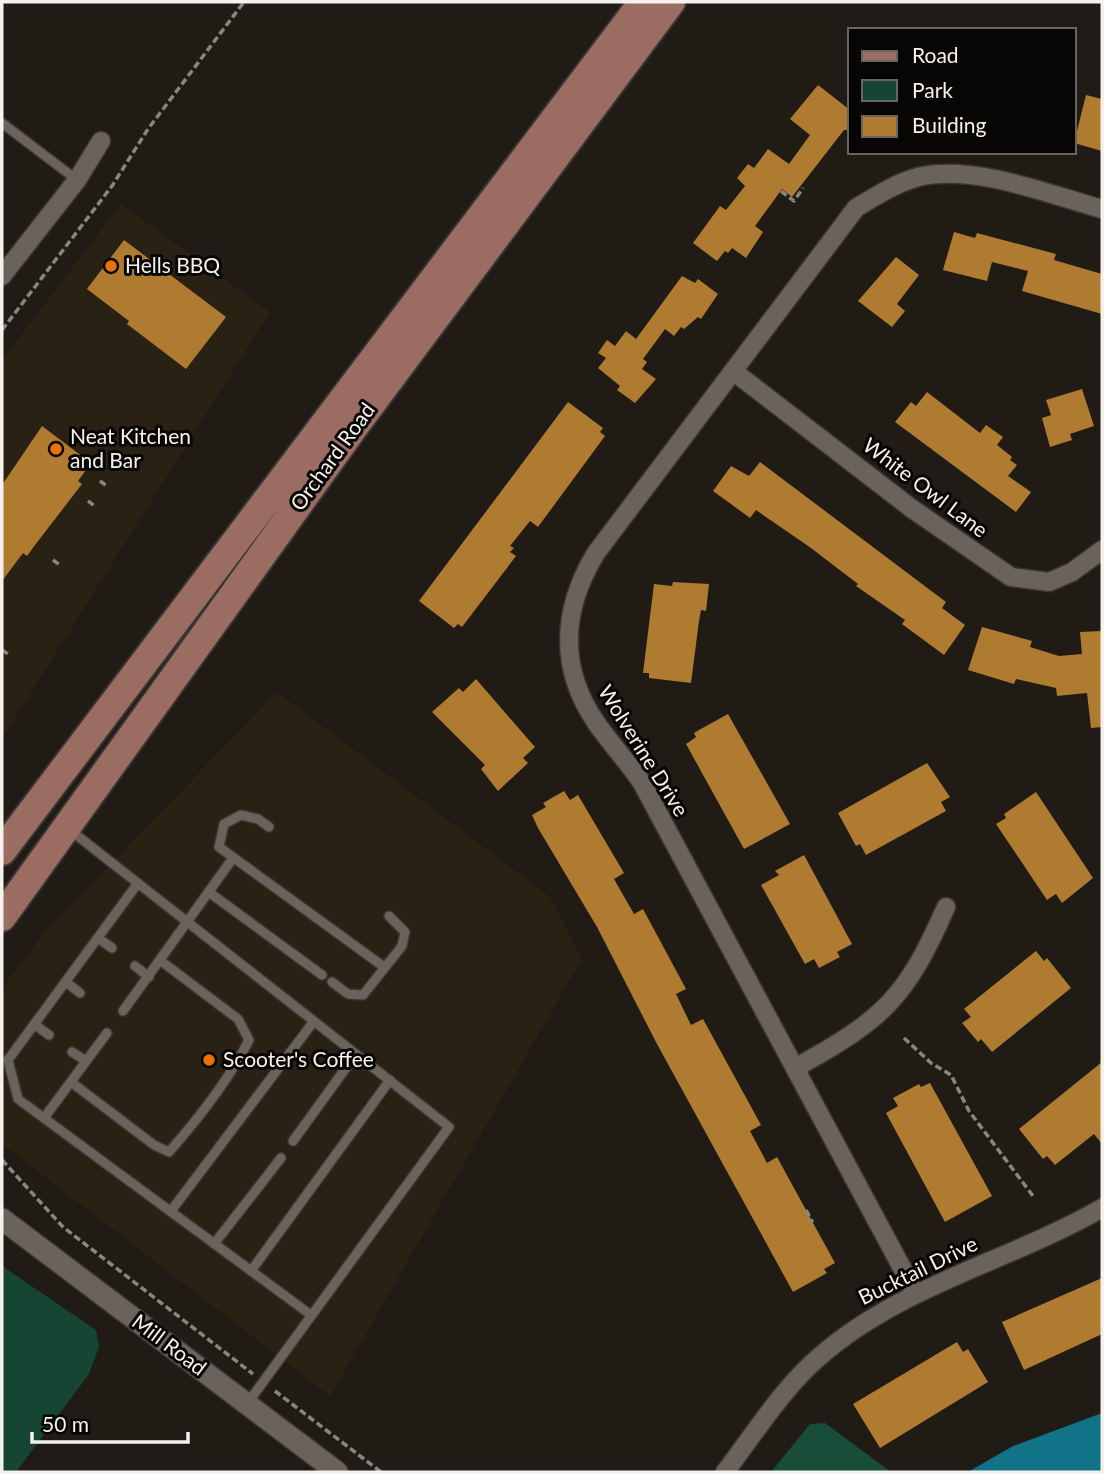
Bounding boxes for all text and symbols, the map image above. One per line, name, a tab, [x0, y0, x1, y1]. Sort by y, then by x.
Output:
legend	[848, 28, 1076, 154]
text: Road	[912, 42, 959, 67]
text: Park	[912, 77, 953, 102]
text: Building	[912, 112, 987, 137]
place label: Hells BBQ	[125, 252, 220, 277]
marker: Hells BBQ	[103, 258, 119, 274]
street label: Orchard Road	[284, 397, 379, 515]
place label: Neat Kitchen and Bar	[70, 423, 191, 472]
street label: White Owl Lane	[858, 432, 993, 542]
marker: Neat Kitchen and Bar	[48, 441, 64, 457]
street label: Wolverine Drive	[594, 680, 695, 820]
place label: Scooter's Coffee	[223, 1046, 374, 1071]
marker: Scooter's Coffee	[201, 1052, 217, 1068]
street label: Bucktail Drive	[854, 1230, 981, 1309]
street label: Mill Road	[128, 1308, 212, 1380]
scale bar	[32, 1400, 187, 1444]
text: 50 m	[42, 1411, 89, 1436]

